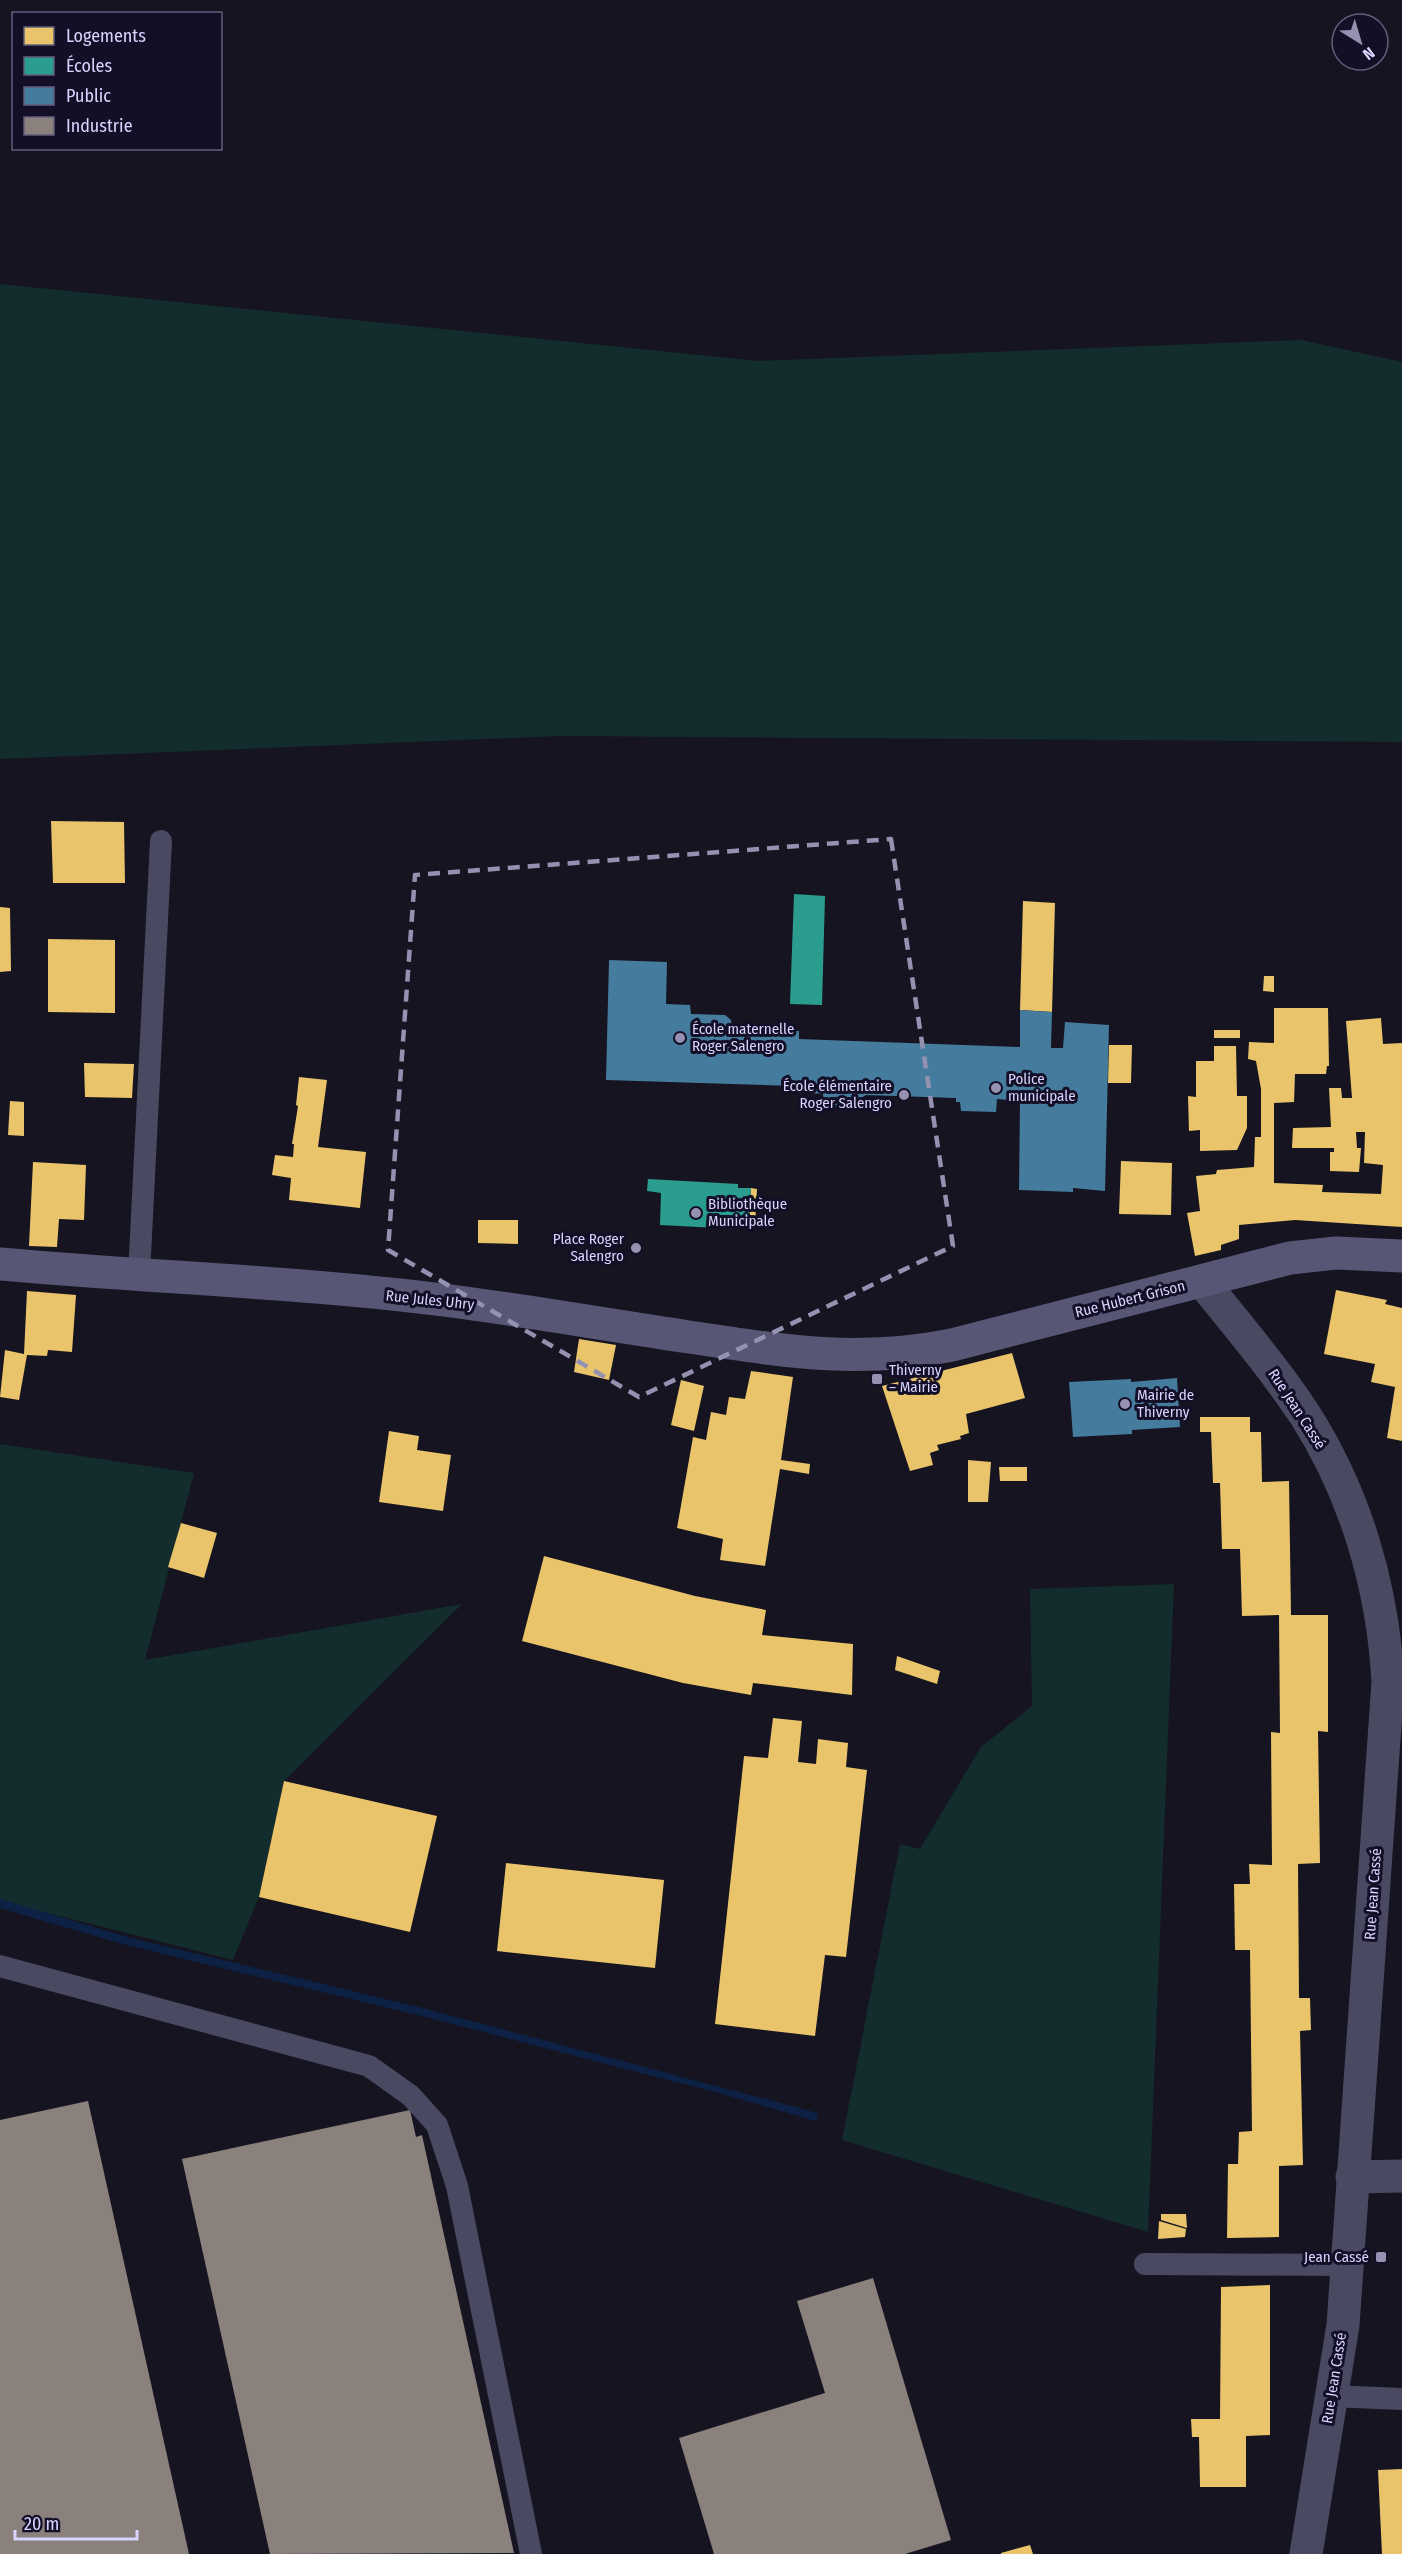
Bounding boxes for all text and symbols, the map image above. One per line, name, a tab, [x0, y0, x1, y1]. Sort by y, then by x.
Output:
legend	[12, 12, 222, 150]
north arrow	[1330, 12, 1390, 72]
text: Logements	[66, 25, 146, 47]
text: N	[1359, 43, 1378, 64]
text: Écoles	[66, 54, 112, 77]
text: Public	[66, 85, 111, 107]
text: Industrie	[66, 115, 133, 137]
place label: École maternelle Roger Salengro	[692, 1020, 794, 1055]
marker: École maternelle Roger Salengro	[673, 1031, 687, 1045]
place label: Police municipale	[1008, 1070, 1076, 1105]
place label: École élémentaire Roger Salengro	[783, 1077, 892, 1112]
marker: Police municipale	[989, 1081, 1003, 1095]
marker: École élémentaire Roger Salengro	[897, 1088, 911, 1102]
place label: Bibliothèque Municipale	[708, 1195, 787, 1230]
marker: Bibliothèque Municipale	[689, 1206, 703, 1220]
place label: Place Roger Salengro	[553, 1230, 625, 1265]
marker: Place Roger Salengro	[629, 1241, 643, 1255]
street label: Rue Hubert Grison	[1073, 1277, 1187, 1321]
street label: Rue Jules Uhry	[385, 1286, 475, 1314]
place label: Thiverny – Mairie	[889, 1361, 942, 1396]
street label: Rue Jean Cassé	[1264, 1366, 1330, 1452]
marker: Thiverny – Mairie	[870, 1372, 884, 1386]
place label: Mairie de Thiverny	[1137, 1386, 1194, 1421]
marker: Mairie de Thiverny	[1118, 1397, 1132, 1411]
street label: Rue Jean Cassé	[1361, 1848, 1385, 1940]
place label: Jean Cassé	[1304, 2248, 1369, 2266]
marker: Jean Cassé	[1374, 2250, 1388, 2264]
street label: Rue Jean Cassé	[1318, 2331, 1350, 2425]
scale bar	[15, 2503, 136, 2541]
text: 20 m	[24, 2513, 59, 2535]

